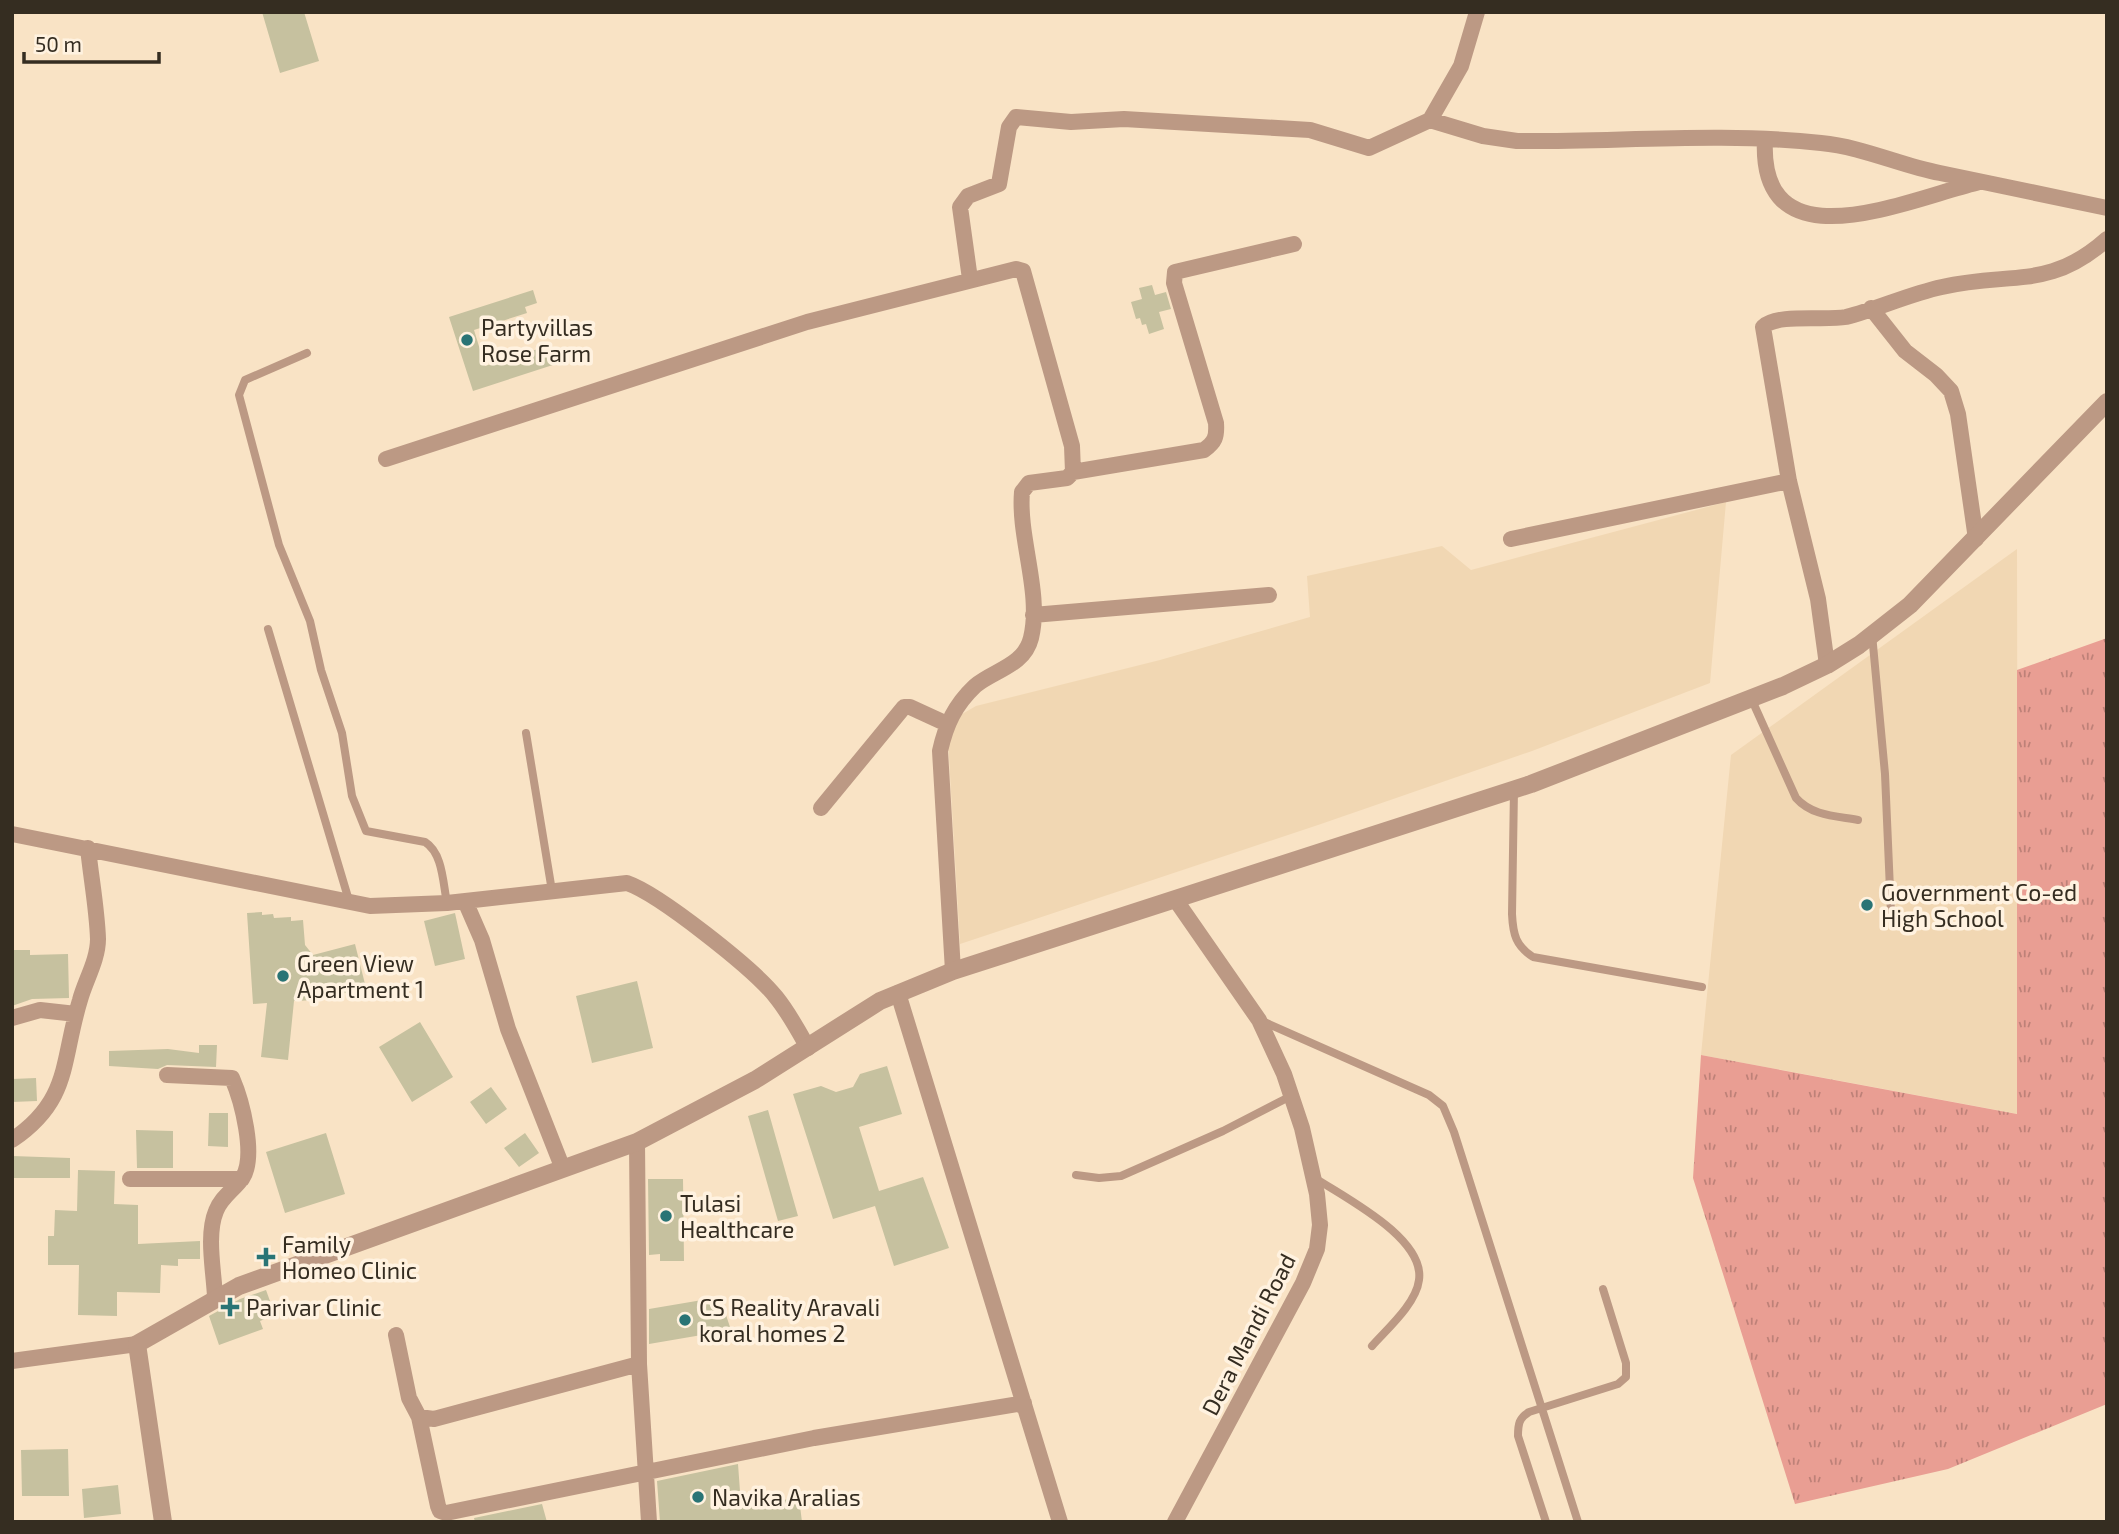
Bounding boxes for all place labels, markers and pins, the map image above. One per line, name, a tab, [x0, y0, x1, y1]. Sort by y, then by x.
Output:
place label: Partyvillas Rose Farm	[481, 313, 593, 367]
marker: Partyvillas Rose Farm	[459, 332, 475, 348]
place label: Government Co-ed High School	[1881, 878, 2077, 932]
marker: Government Co-ed High School	[1859, 897, 1875, 913]
place label: Green View Apartment 1	[297, 949, 424, 1003]
marker: Green View Apartment 1	[275, 968, 291, 984]
place label: Tulasi Healthcare	[680, 1189, 794, 1243]
marker: Tulasi Healthcare	[658, 1208, 674, 1224]
place label: Family Homeo Clinic	[282, 1230, 417, 1284]
marker: Family Homeo Clinic	[256, 1247, 276, 1267]
place label: Parivar Clinic	[246, 1293, 382, 1321]
place label: CS Reality Aravali koral homes 2	[699, 1293, 880, 1347]
marker: Parivar Clinic	[220, 1297, 240, 1317]
marker: CS Reality Aravali koral homes 2	[677, 1312, 693, 1328]
place label: Navika Aralias	[712, 1483, 861, 1511]
marker: Navika Aralias	[690, 1489, 706, 1505]

